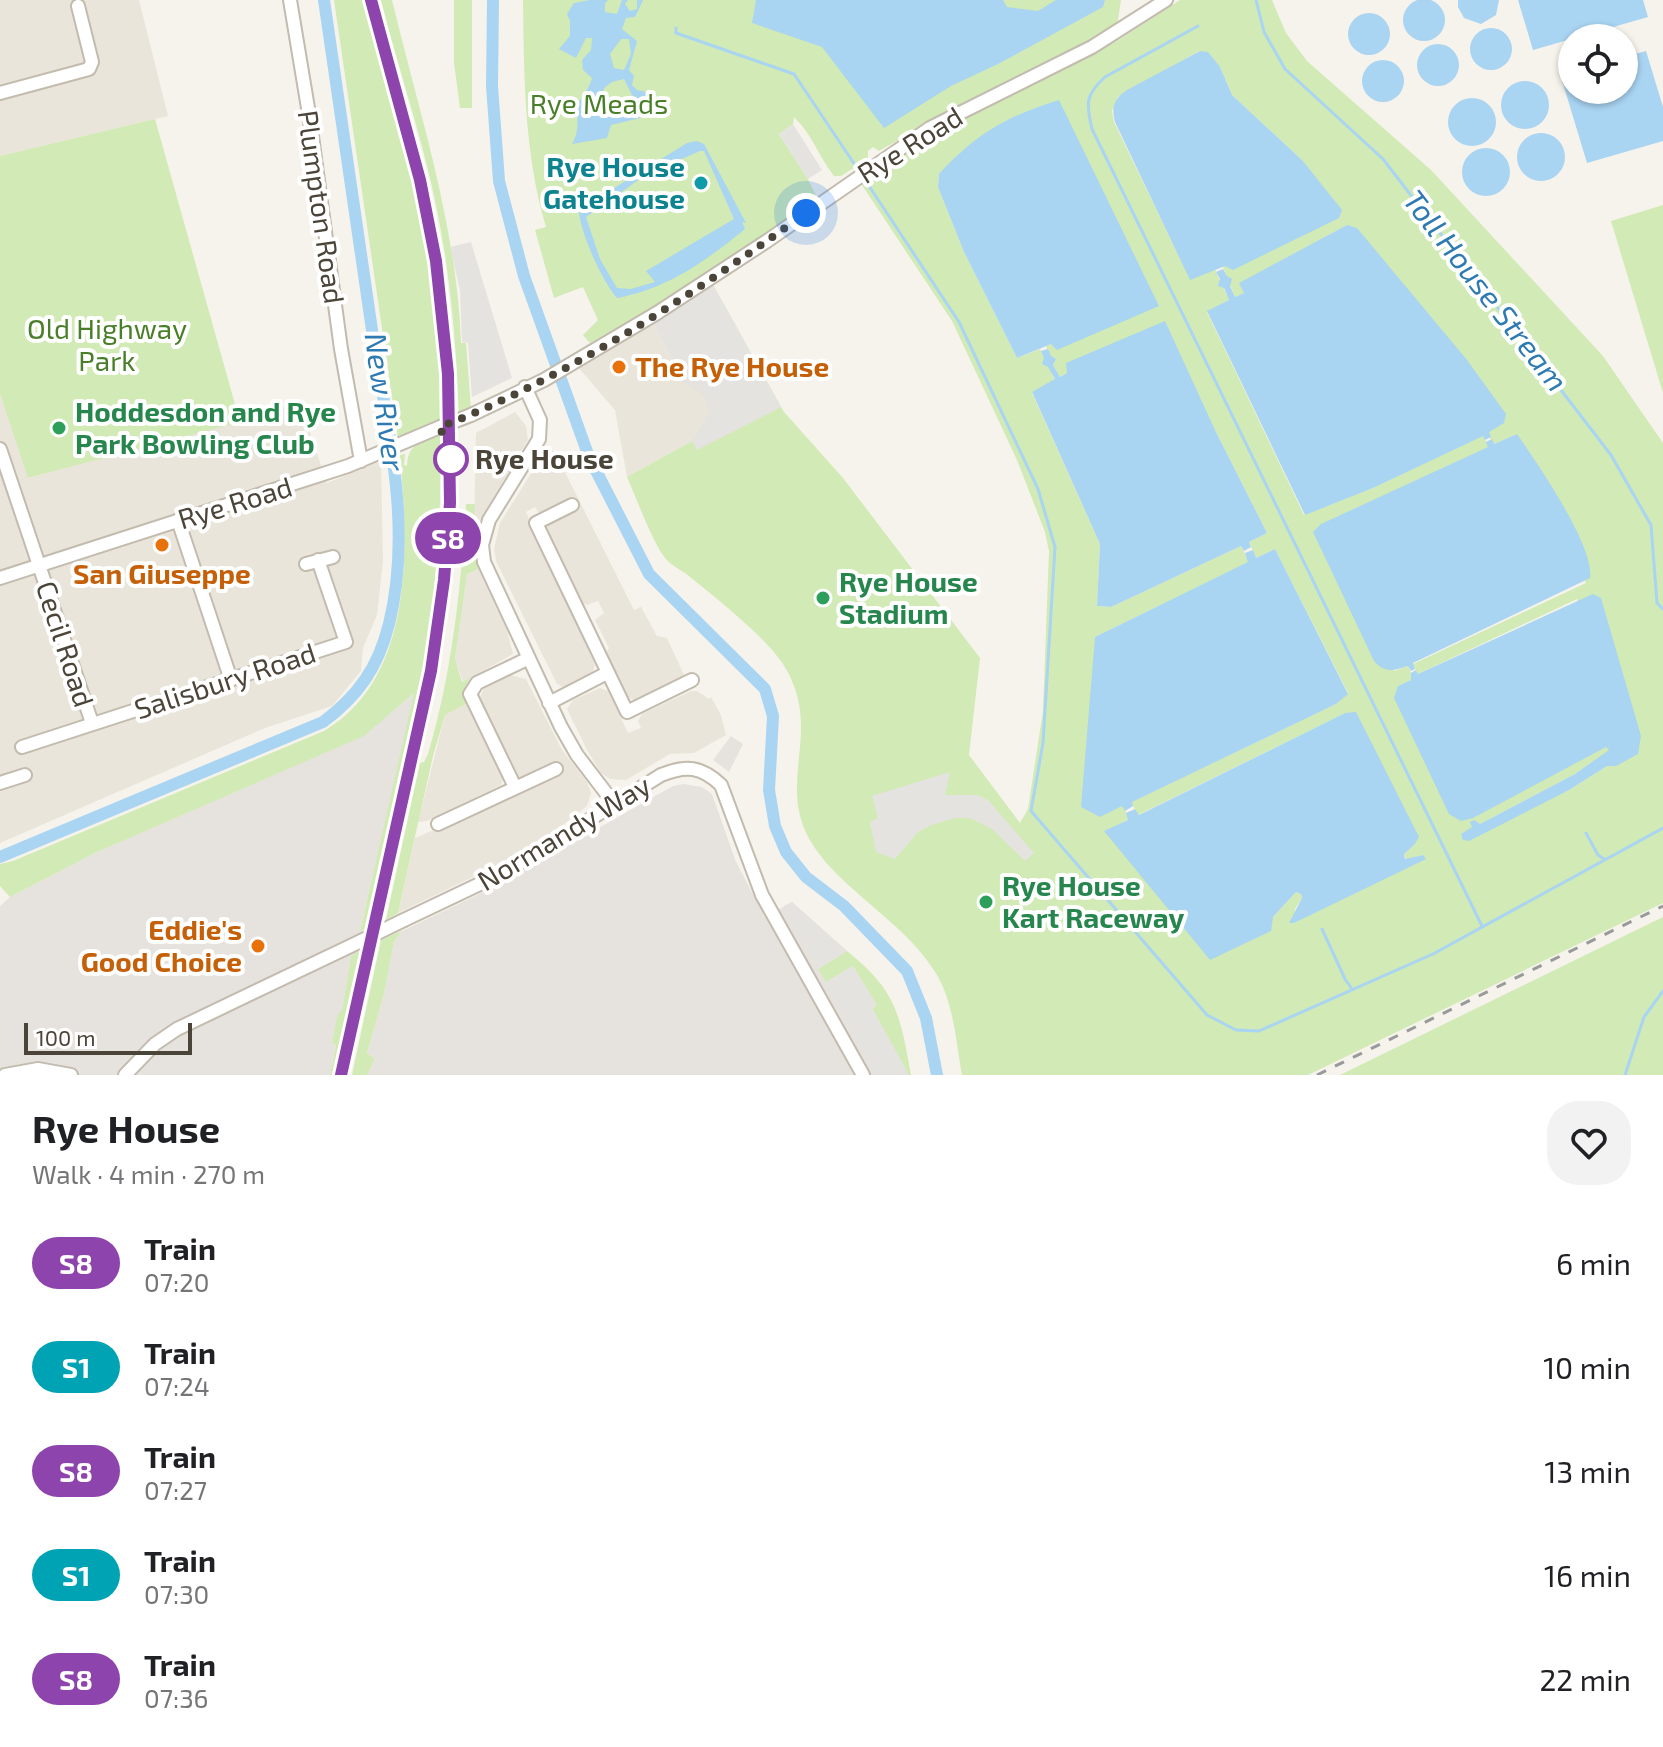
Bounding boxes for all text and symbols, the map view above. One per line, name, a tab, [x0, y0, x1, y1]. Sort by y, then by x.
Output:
map controls	[1558, 24, 1638, 104]
button: locate	[1558, 24, 1638, 104]
park label: Rye Meads	[530, 86, 668, 120]
street label: Rye Road	[851, 99, 968, 190]
street label: Plumpton Road	[292, 108, 352, 306]
place label: Rye House Gatehouse	[543, 149, 685, 215]
marker: Rye House Gatehouse	[692, 174, 710, 192]
water label: Toll House Stream	[1397, 182, 1576, 398]
your location	[786, 193, 826, 233]
park label: Old Highway Park	[27, 311, 187, 377]
water label: New River	[358, 330, 414, 474]
place label: The Rye House	[635, 349, 829, 383]
marker: The Rye House	[610, 358, 628, 376]
place label: Hoddesdon and Rye Park Bowling Club	[75, 394, 336, 460]
marker: Hoddesdon and Rye Park Bowling Club	[50, 419, 68, 437]
place label: Rye House	[475, 441, 614, 475]
marker: Rye House	[434, 442, 468, 476]
street label: Rye Road	[173, 469, 296, 536]
line badge: S8	[412, 512, 484, 564]
text: S8	[431, 521, 465, 555]
marker: San Giuseppe	[153, 536, 171, 554]
place label: San Giuseppe	[73, 556, 251, 590]
place label: Rye House Stadium	[839, 564, 978, 630]
street label: Cecil Road	[30, 577, 102, 711]
marker: Rye House Stadium	[814, 589, 832, 607]
street label: Salisbury Road	[130, 635, 320, 725]
street label: Normandy Way	[471, 767, 656, 897]
place label: Rye House Kart Raceway	[1002, 868, 1185, 934]
marker: Rye House Kart Raceway	[977, 893, 995, 911]
place label: Eddie's Good Choice	[81, 912, 242, 978]
marker: Eddie's Good Choice	[249, 937, 267, 955]
scale bar	[24, 1019, 192, 1055]
text: 100 m	[36, 1024, 95, 1050]
button: heart	[1547, 1101, 1631, 1185]
text: Rye House	[32, 1105, 220, 1151]
text: Walk · 4 min · 270 m	[32, 1158, 265, 1189]
text: Train	[144, 1230, 216, 1266]
text: 6 min	[1556, 1245, 1631, 1281]
text: S8	[59, 1246, 93, 1280]
text: 07:20	[144, 1266, 209, 1297]
text: Train	[144, 1334, 216, 1370]
text: 10 min	[1543, 1349, 1631, 1385]
text: S1	[62, 1350, 90, 1384]
text: 07:24	[144, 1370, 210, 1401]
text: Train	[144, 1438, 216, 1474]
text: 13 min	[1545, 1453, 1631, 1489]
text: S8	[59, 1454, 93, 1488]
text: 07:27	[144, 1474, 207, 1505]
text: Train	[144, 1542, 216, 1578]
text: 16 min	[1544, 1557, 1631, 1593]
text: S1	[62, 1558, 90, 1592]
text: 07:30	[144, 1578, 209, 1609]
text: Train	[144, 1646, 216, 1682]
text: 22 min	[1539, 1661, 1631, 1697]
text: S8	[59, 1662, 93, 1696]
text: 07:36	[144, 1682, 208, 1713]

